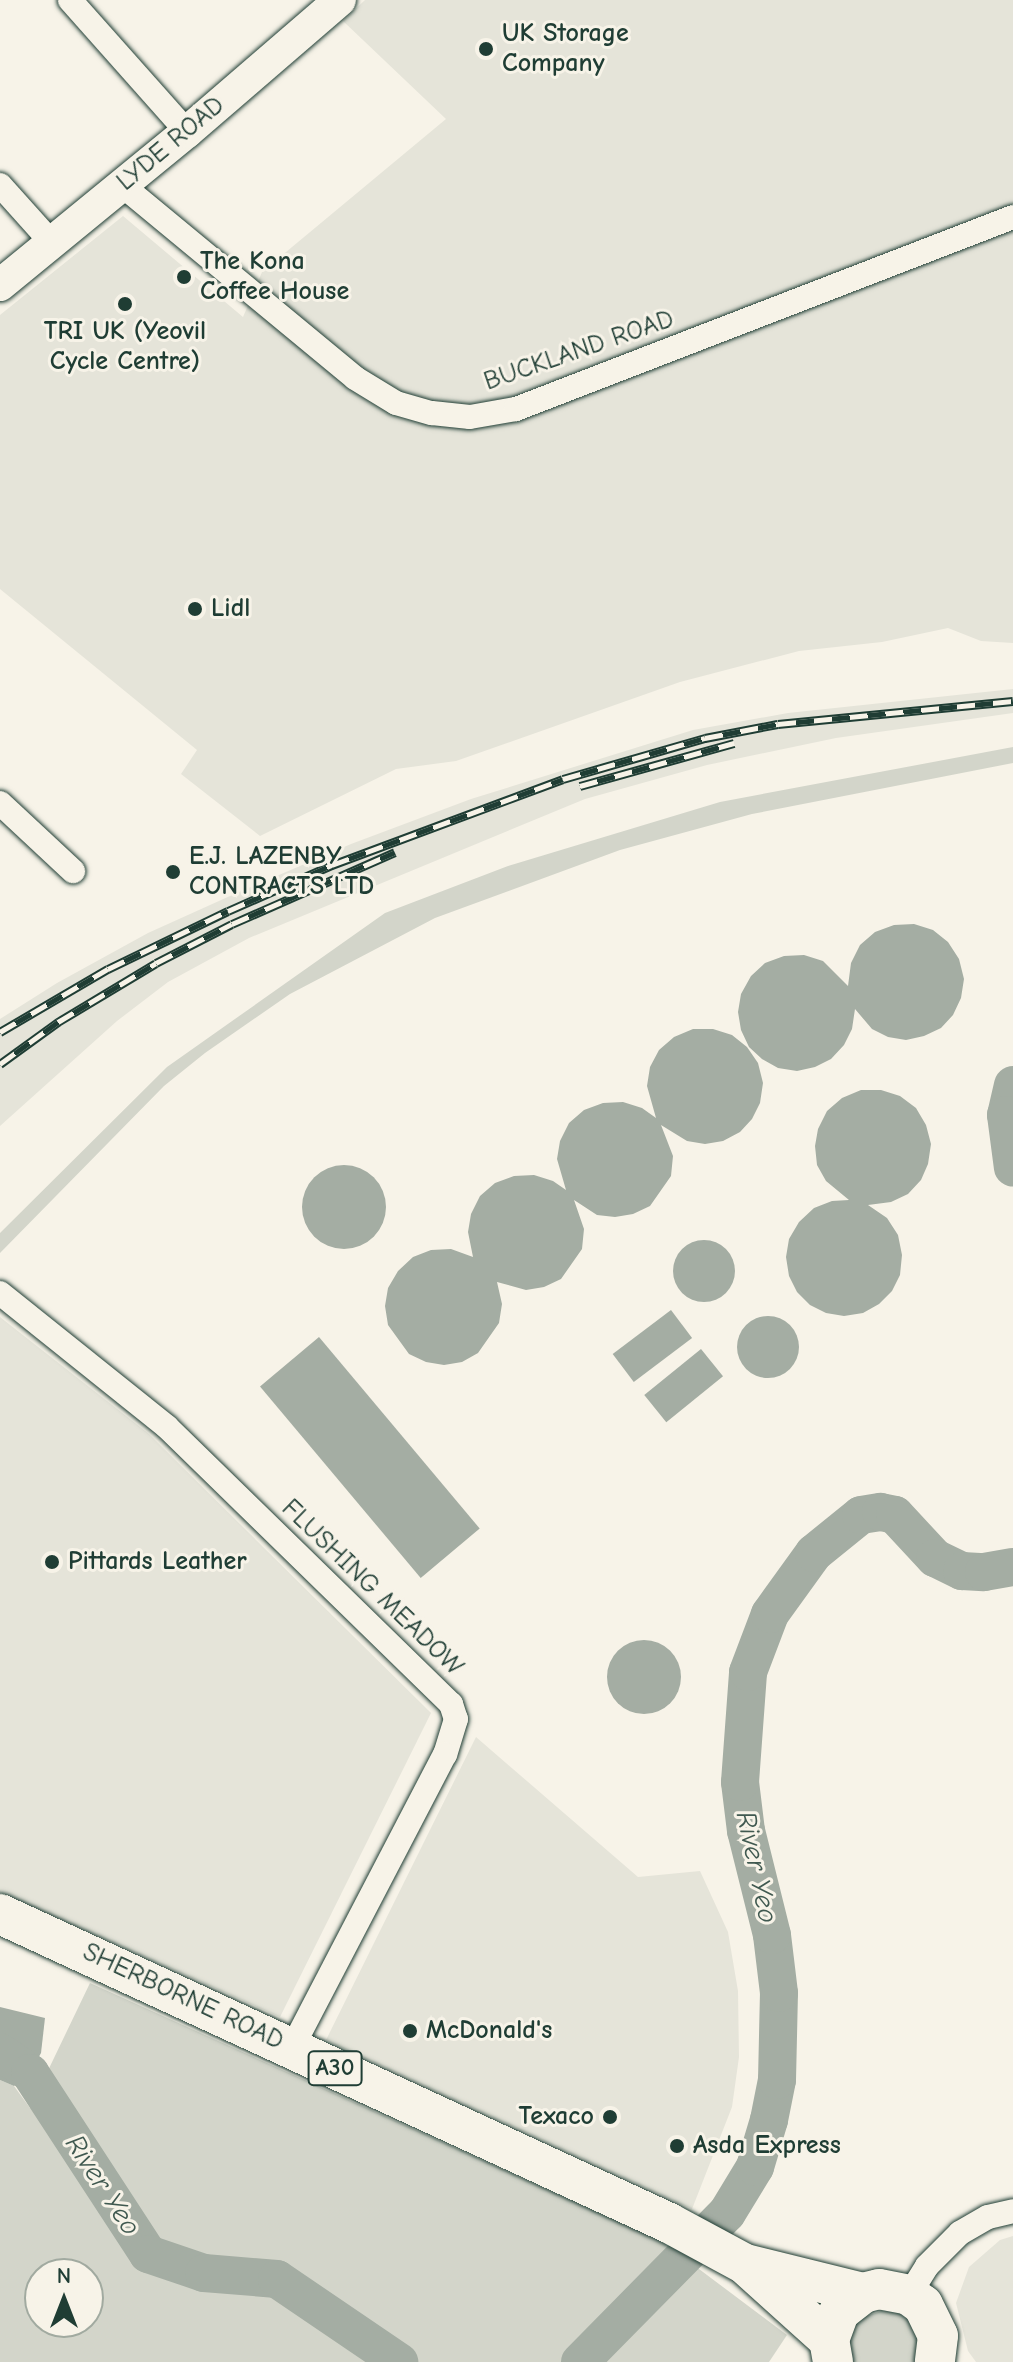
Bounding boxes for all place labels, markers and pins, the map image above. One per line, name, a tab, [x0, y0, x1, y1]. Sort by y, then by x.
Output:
place label: UK Storage Company	[502, 18, 629, 80]
marker: UK Storage Company	[477, 40, 495, 58]
place label: The Kona Coffee House	[200, 246, 349, 308]
marker: The Kona Coffee House	[175, 268, 193, 286]
marker: TRI UK (Yeovil Cycle Centre)	[116, 295, 134, 313]
place label: TRI UK (Yeovil Cycle Centre)	[44, 316, 206, 378]
place label: Lidl	[211, 593, 250, 625]
marker: Lidl	[186, 600, 204, 618]
place label: E.J. LAZENBY CONTRACTS LTD	[189, 841, 374, 902]
marker: E.J. LAZENBY CONTRACTS LTD	[164, 863, 182, 881]
place label: Pittards Leather	[68, 1546, 247, 1578]
marker: Pittards Leather	[43, 1553, 61, 1571]
place label: McDonald's	[426, 2015, 552, 2047]
marker: McDonald's	[401, 2022, 419, 2040]
place label: Texaco	[519, 2101, 594, 2133]
marker: Texaco	[601, 2108, 619, 2126]
place label: Asda Express	[693, 2130, 841, 2162]
marker: Asda Express	[668, 2137, 686, 2155]

